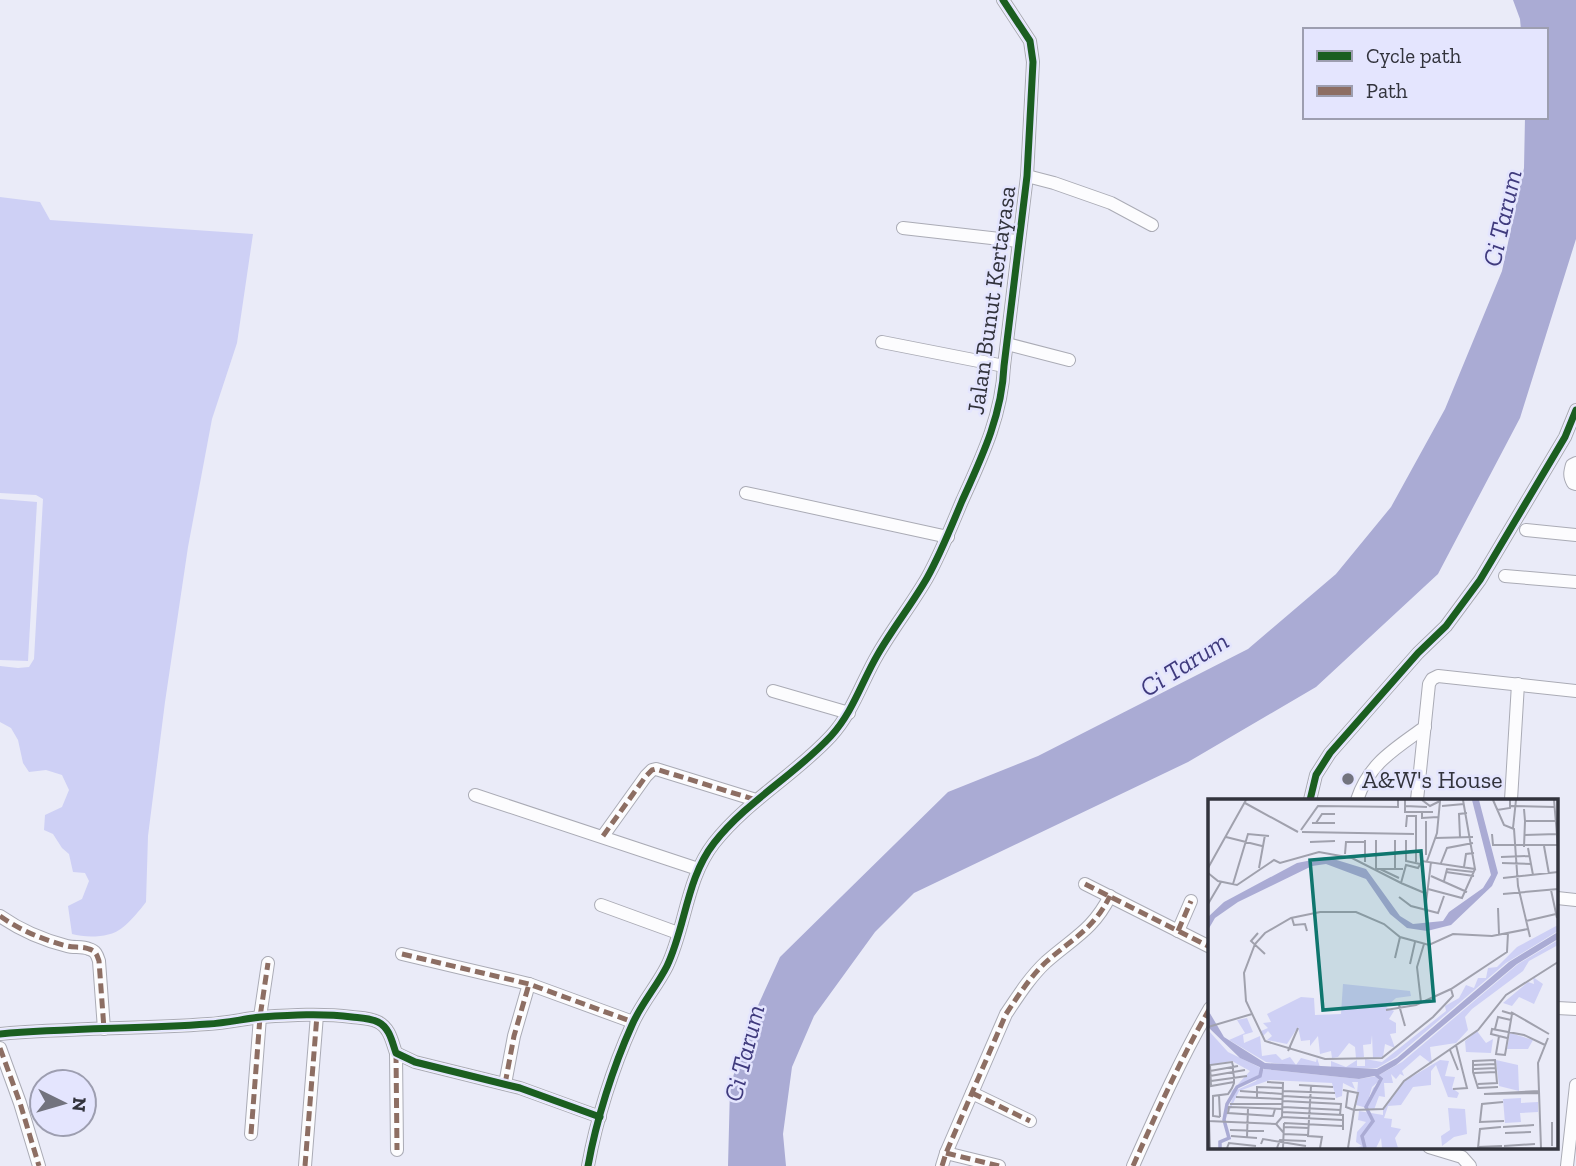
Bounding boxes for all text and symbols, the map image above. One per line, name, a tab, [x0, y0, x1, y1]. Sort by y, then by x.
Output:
legend	[1303, 28, 1548, 119]
text: Cycle path	[1366, 43, 1461, 68]
text: Path	[1366, 78, 1408, 103]
water label: Ci Tarum	[1475, 166, 1529, 270]
street label: Jalan Bunut Kertayasa	[961, 183, 1021, 416]
water label: Ci Tarum	[1134, 624, 1234, 704]
place label: A&W's House	[1362, 765, 1503, 794]
marker: A&W's House	[1340, 771, 1356, 787]
inset map	[1208, 799, 1558, 1148]
water label: Ci Tarum	[717, 1001, 771, 1105]
north arrow	[28, 1068, 98, 1138]
text: N	[67, 1096, 92, 1113]

